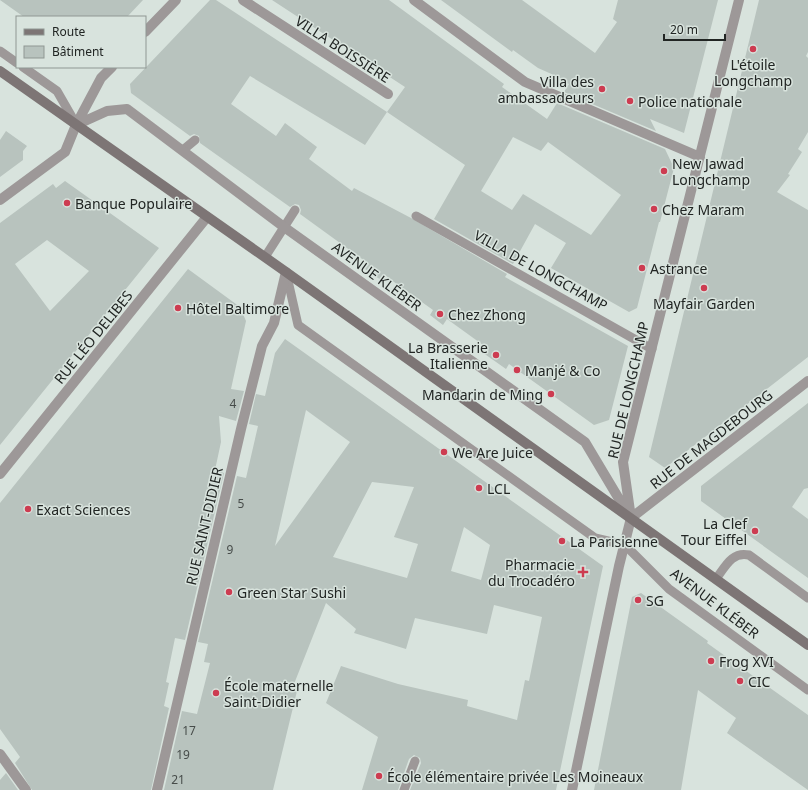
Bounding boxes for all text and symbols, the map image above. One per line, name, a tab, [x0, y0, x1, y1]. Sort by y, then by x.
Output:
street label: VILLA BOISSIÈRE	[292, 11, 394, 87]
legend	[16, 16, 146, 68]
scale bar	[664, 16, 725, 42]
text: 20 m	[670, 21, 698, 38]
text: Route	[52, 23, 85, 40]
text: Bâtiment	[52, 43, 104, 60]
marker: L'étoile Longchamp	[748, 44, 758, 54]
place label: L'étoile Longchamp	[714, 55, 792, 90]
place label: Villa des ambassadeurs	[498, 72, 594, 107]
marker: Villa des ambassadeurs	[597, 84, 607, 94]
place label: Police nationale	[638, 92, 742, 111]
marker: Police nationale	[625, 96, 635, 106]
place label: New Jawad Longchamp	[672, 154, 750, 189]
marker: New Jawad Longchamp	[659, 166, 669, 176]
place label: Banque Populaire	[75, 194, 192, 213]
marker: Banque Populaire	[62, 198, 72, 208]
place label: Chez Maram	[662, 200, 744, 219]
marker: Chez Maram	[649, 204, 659, 214]
street label: VILLA DE LONGCHAMP	[471, 225, 611, 315]
street label: AVENUE KLÉBER	[328, 237, 426, 315]
place label: Astrance	[650, 259, 707, 278]
marker: Astrance	[637, 263, 647, 273]
marker: Mayfair Garden	[699, 283, 709, 293]
street label: RUE LÉO DELIBES	[50, 286, 137, 388]
place label: Mayfair Garden	[653, 294, 755, 313]
place label: Hôtel Baltimore	[186, 299, 289, 318]
marker: Hôtel Baltimore	[173, 303, 183, 313]
place label: Chez Zhong	[448, 305, 526, 324]
marker: Chez Zhong	[435, 309, 445, 319]
street label: RUE DE LONGCHAMP	[603, 320, 653, 460]
place label: La Brasserie Italienne	[408, 338, 488, 373]
marker: La Brasserie Italienne	[491, 350, 501, 360]
place label: Manjé & Co	[525, 361, 601, 380]
marker: Manjé & Co	[512, 365, 522, 375]
place label: Mandarin de Ming	[422, 385, 543, 404]
street label: RUE DE MAGDEBOURG	[646, 385, 776, 493]
marker: Mandarin de Ming	[546, 389, 556, 399]
house number: 4	[230, 395, 237, 412]
place label: We Are Juice	[452, 443, 533, 462]
marker: We Are Juice	[439, 447, 449, 457]
street label: RUE SAINT-DIDIER	[181, 465, 227, 587]
place label: LCL	[487, 479, 510, 498]
marker: LCL	[474, 483, 484, 493]
house number: 5	[238, 495, 245, 512]
place label: Exact Sciences	[36, 500, 131, 519]
marker: Exact Sciences	[23, 504, 33, 514]
place label: La Clef Tour Eiffel	[681, 514, 748, 549]
marker: La Clef Tour Eiffel	[750, 526, 760, 536]
place label: La Parisienne	[570, 532, 658, 551]
marker: La Parisienne	[557, 536, 567, 546]
house number: 9	[227, 541, 234, 558]
place label: Pharmacie du Trocadéro	[488, 555, 575, 590]
street label: AVENUE KLÉBER	[667, 563, 763, 643]
marker: Pharmacie du Trocadéro	[578, 567, 588, 577]
place label: Green Star Sushi	[237, 583, 346, 602]
marker: Green Star Sushi	[224, 587, 234, 597]
place label: SG	[646, 591, 664, 610]
marker: SG	[633, 595, 643, 605]
place label: Frog XVI	[719, 652, 774, 671]
marker: Frog XVI	[706, 656, 716, 666]
place label: CIC	[748, 672, 771, 691]
place label: École maternelle Saint-Didier	[224, 676, 334, 711]
marker: CIC	[735, 676, 745, 686]
marker: École maternelle Saint-Didier	[211, 688, 221, 698]
house number: 17	[182, 722, 196, 739]
house number: 19	[176, 746, 190, 763]
place label: École élémentaire privée Les Moineaux	[387, 767, 644, 786]
house number: 21	[171, 771, 185, 788]
marker: École élémentaire privée Les Moineaux	[374, 771, 384, 781]

